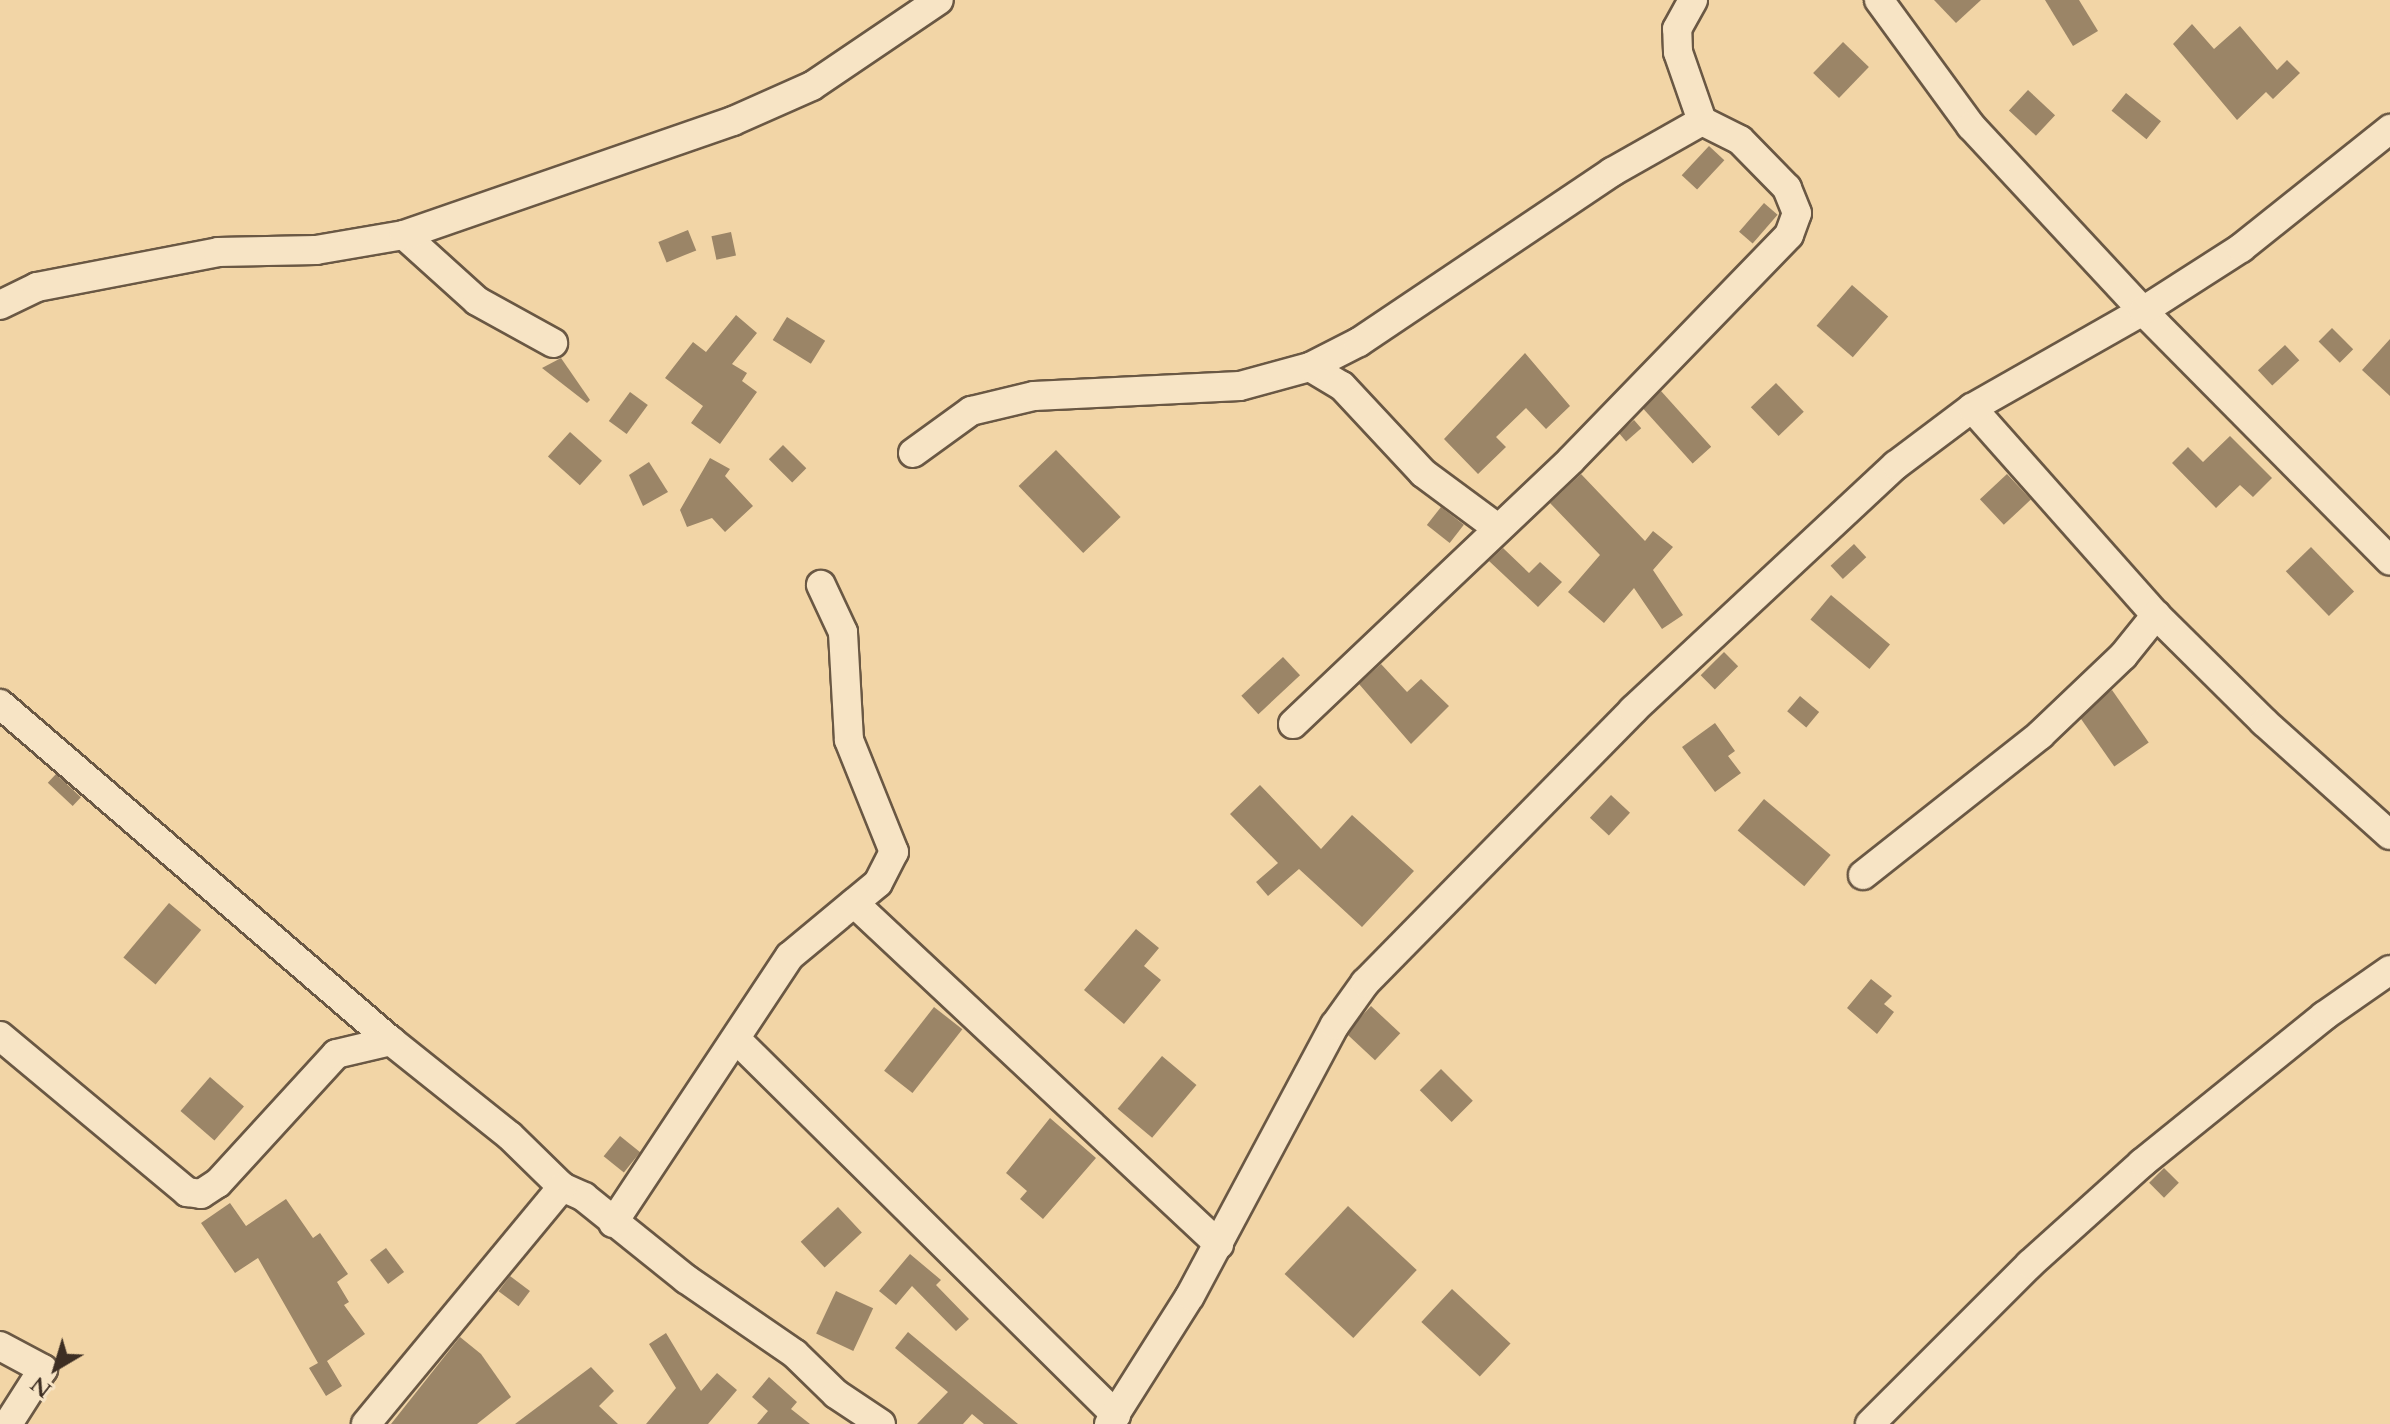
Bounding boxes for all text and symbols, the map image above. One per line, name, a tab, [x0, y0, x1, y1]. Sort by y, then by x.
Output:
north arrow	[16, 1328, 96, 1408]
text: N	[24, 1369, 58, 1405]

